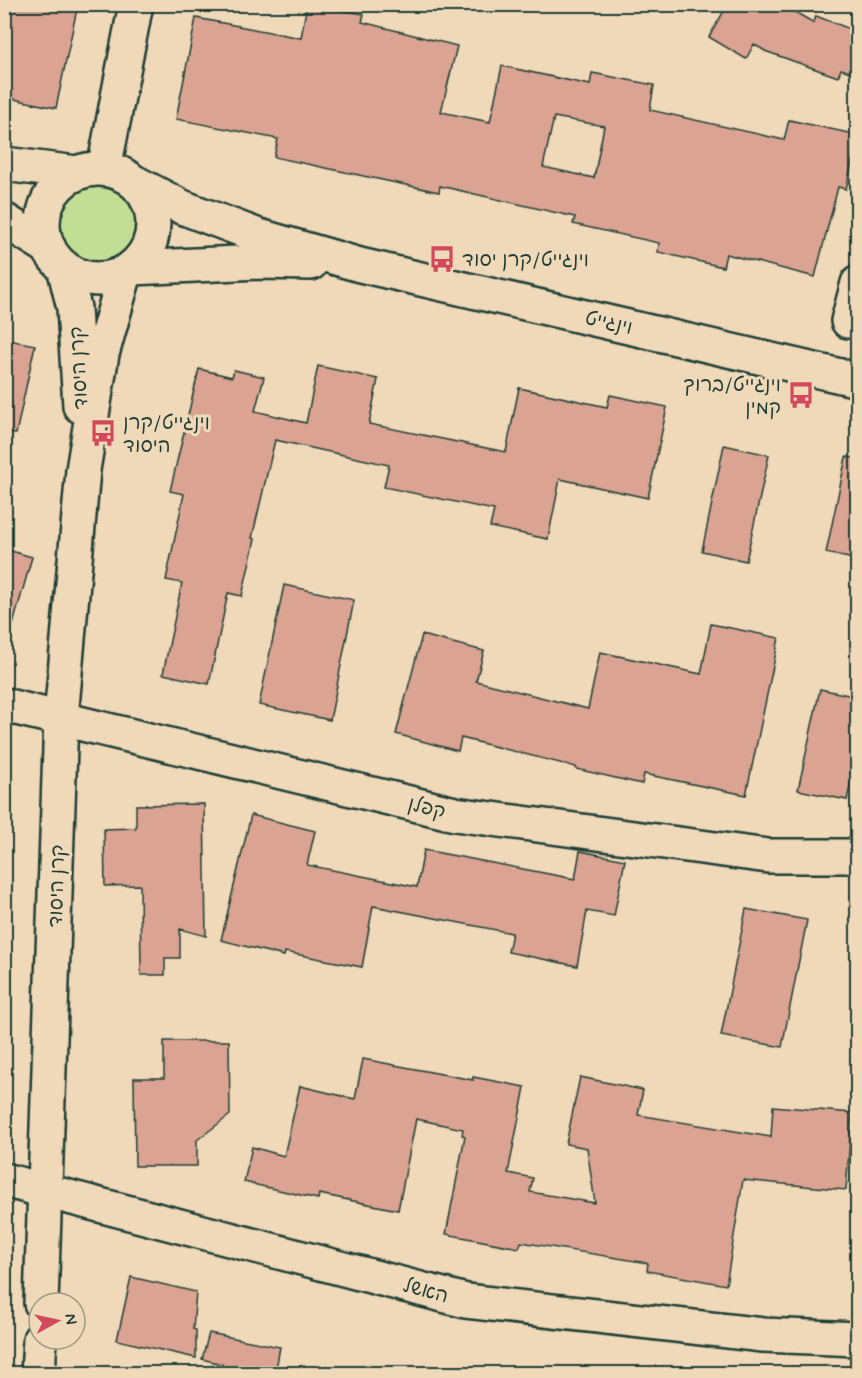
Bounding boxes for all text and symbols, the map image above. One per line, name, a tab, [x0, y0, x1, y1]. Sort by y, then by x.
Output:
bus stop icon: וינגייט/קרן יסוד	[427, 244, 457, 274]
place label: וינגייט/קרן יסוד	[462, 247, 589, 274]
street label: וינגייט	[582, 305, 635, 342]
street label: קרן היסוד	[64, 326, 95, 410]
place label: וינגייט/ברוך קמין	[683, 372, 781, 422]
bus stop icon: וינגייט/ברוך קמין	[786, 380, 816, 410]
place label: וינגייט/קרן היסוד	[123, 410, 210, 460]
bus stop icon: וינגייט/קרן היסוד	[88, 418, 118, 448]
street label: קפלן	[405, 791, 448, 826]
street label: קרן היסוד	[43, 844, 72, 928]
street label: האשל	[400, 1272, 451, 1310]
north arrow	[27, 1291, 87, 1351]
text: N	[59, 1312, 82, 1326]

